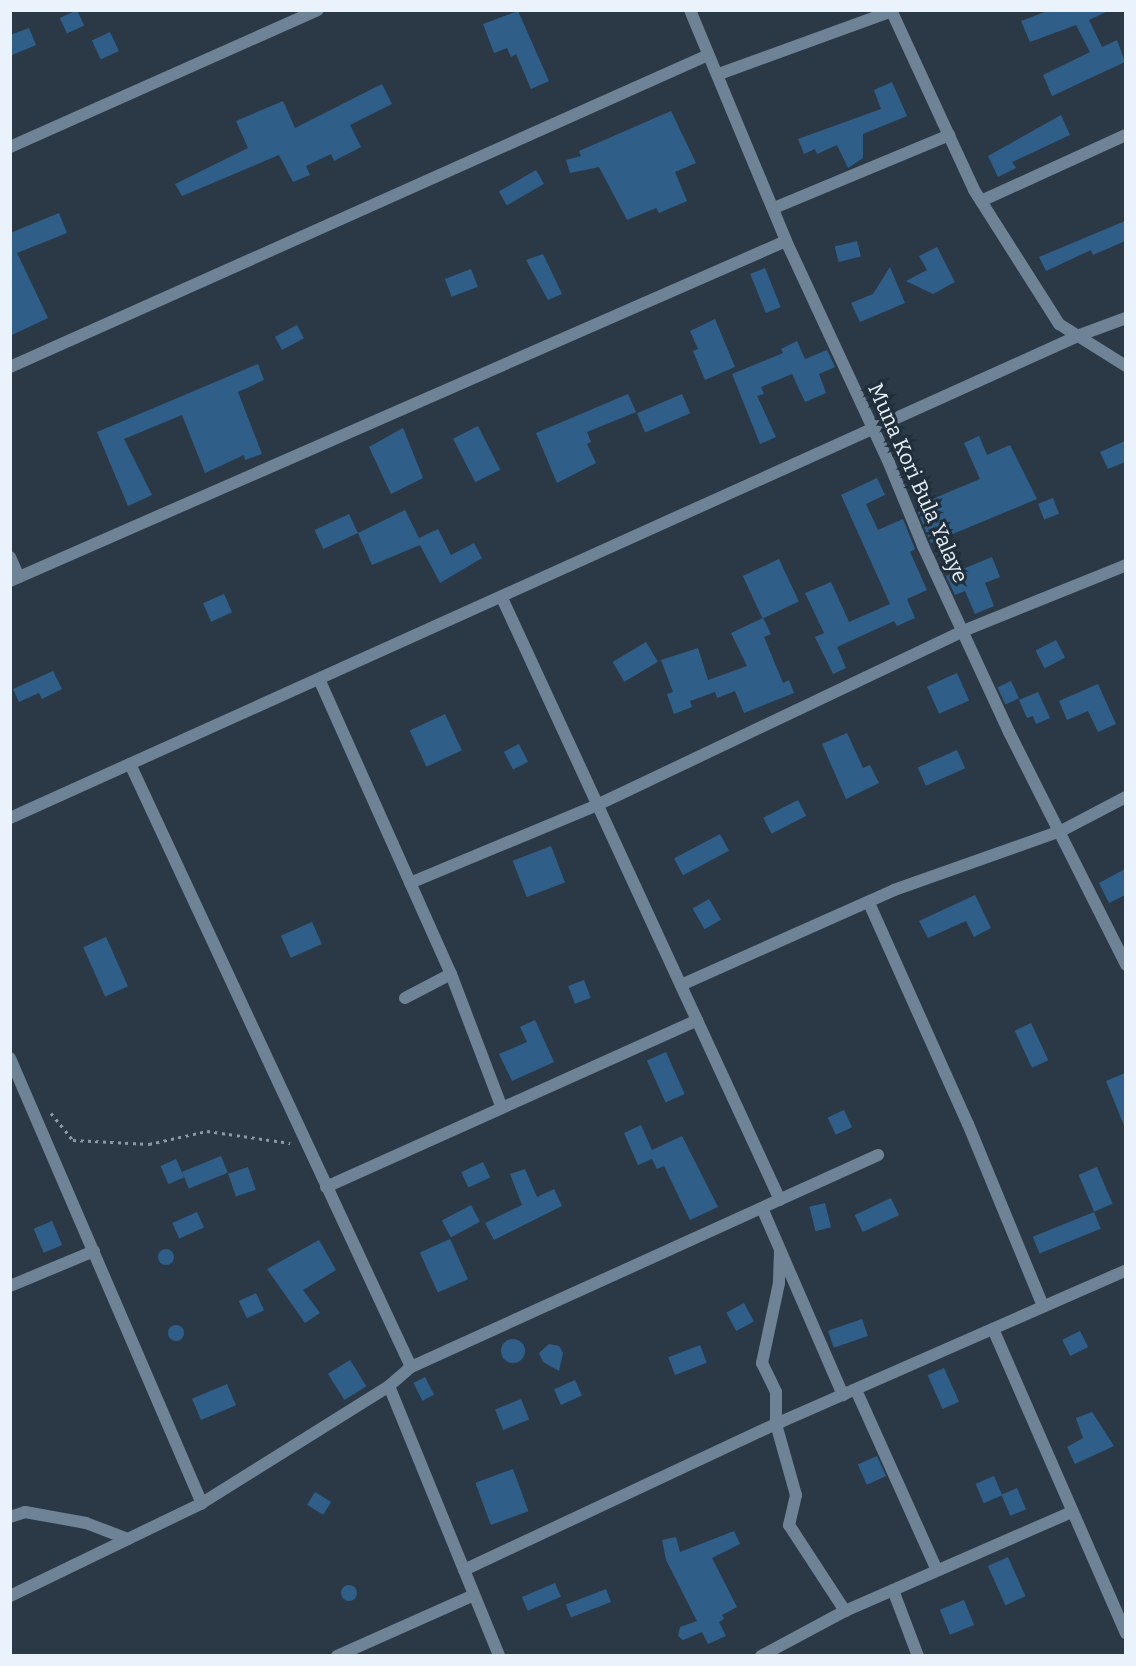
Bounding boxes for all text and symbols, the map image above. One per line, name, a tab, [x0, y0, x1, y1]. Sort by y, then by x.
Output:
street label: Muna Kori Bula Yalaye	[863, 379, 973, 587]

